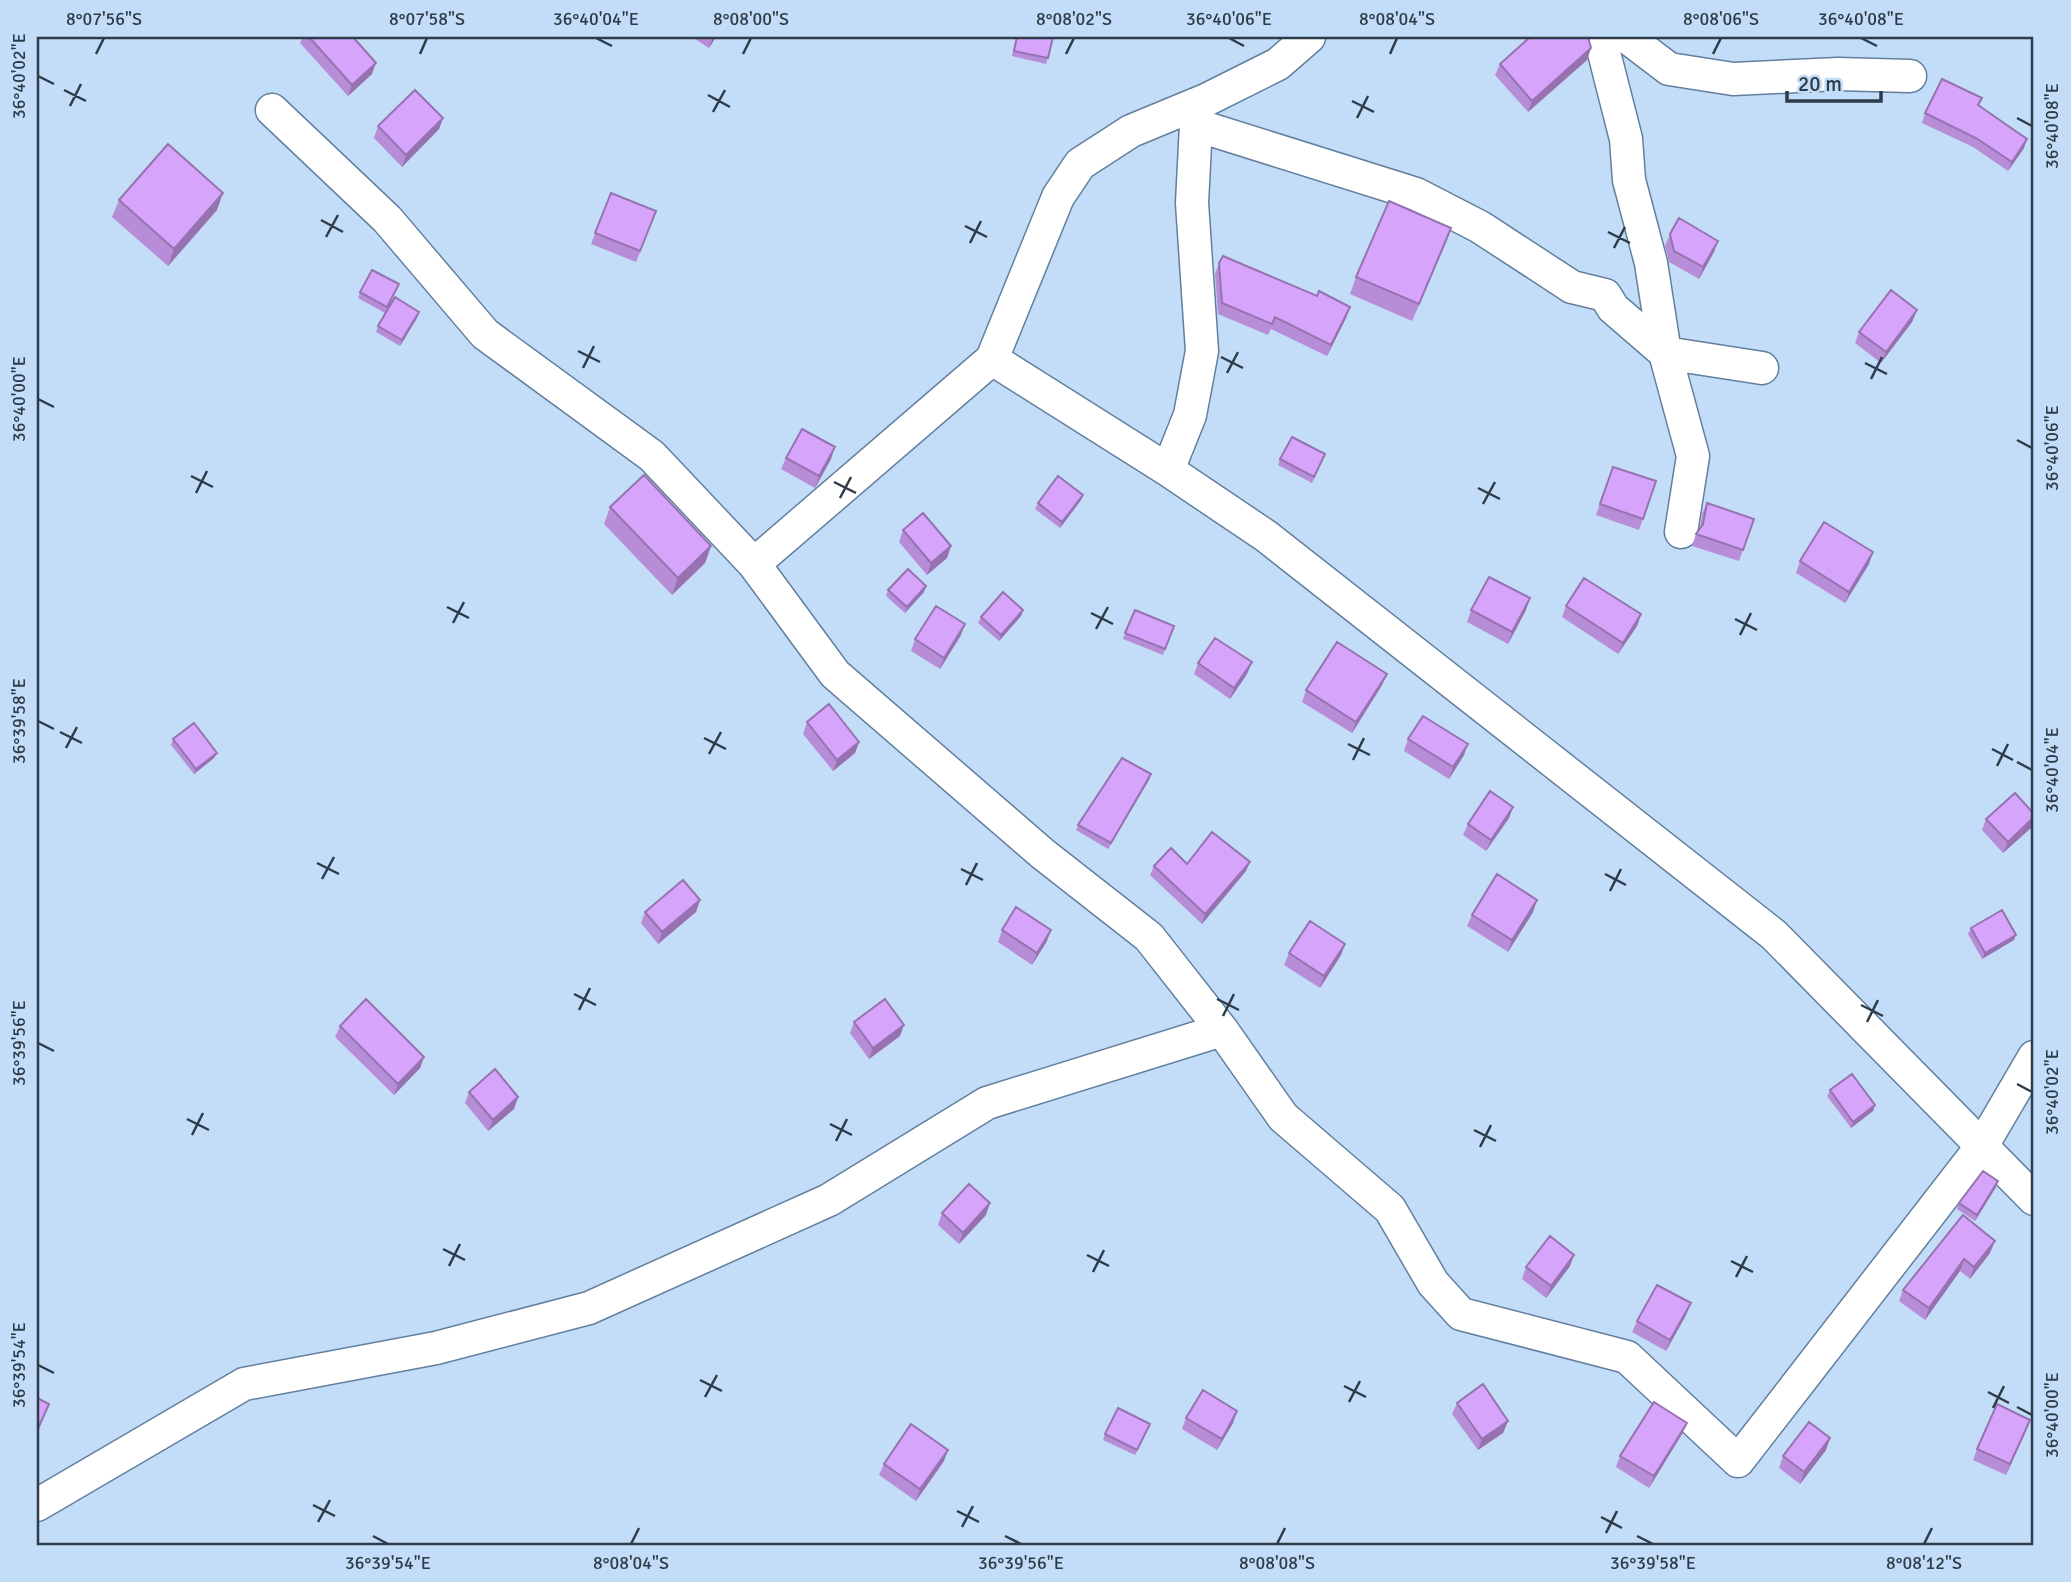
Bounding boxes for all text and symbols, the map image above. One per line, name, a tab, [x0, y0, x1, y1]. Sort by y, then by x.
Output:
text: 8°07'56"S	[66, 8, 142, 30]
text: 8°07'58"S	[389, 8, 465, 30]
text: 36°40'04"E	[553, 8, 639, 30]
text: 8°08'00"S	[713, 8, 789, 30]
text: 8°08'02"S	[1036, 8, 1112, 30]
text: 36°40'06"E	[1186, 8, 1272, 30]
text: 8°08'04"S	[1359, 8, 1435, 30]
text: 8°08'06"S	[1683, 8, 1759, 30]
text: 36°40'08"E	[1818, 8, 1904, 30]
text: 36°40'02"E	[8, 33, 30, 119]
scale bar	[1787, 60, 1882, 104]
text: 20 m	[1798, 71, 1842, 97]
text: 36°40'08"E	[2041, 83, 2063, 169]
text: 36°40'00"E	[8, 356, 30, 442]
text: 36°40'06"E	[2041, 405, 2063, 491]
text: 36°39'58"E	[8, 678, 30, 764]
text: 36°40'04"E	[2041, 727, 2063, 813]
text: 36°39'56"E	[8, 1000, 30, 1086]
text: 36°40'02"E	[2041, 1049, 2063, 1135]
text: 36°39'54"E	[8, 1322, 30, 1408]
text: 36°40'00"E	[2041, 1372, 2063, 1458]
text: 36°39'54"E	[345, 1552, 431, 1574]
text: 8°08'04"S	[593, 1552, 669, 1574]
text: 36°39'56"E	[978, 1552, 1064, 1574]
text: 8°08'08"S	[1239, 1552, 1315, 1574]
text: 36°39'58"E	[1610, 1552, 1696, 1574]
text: 8°08'12"S	[1886, 1552, 1962, 1574]

